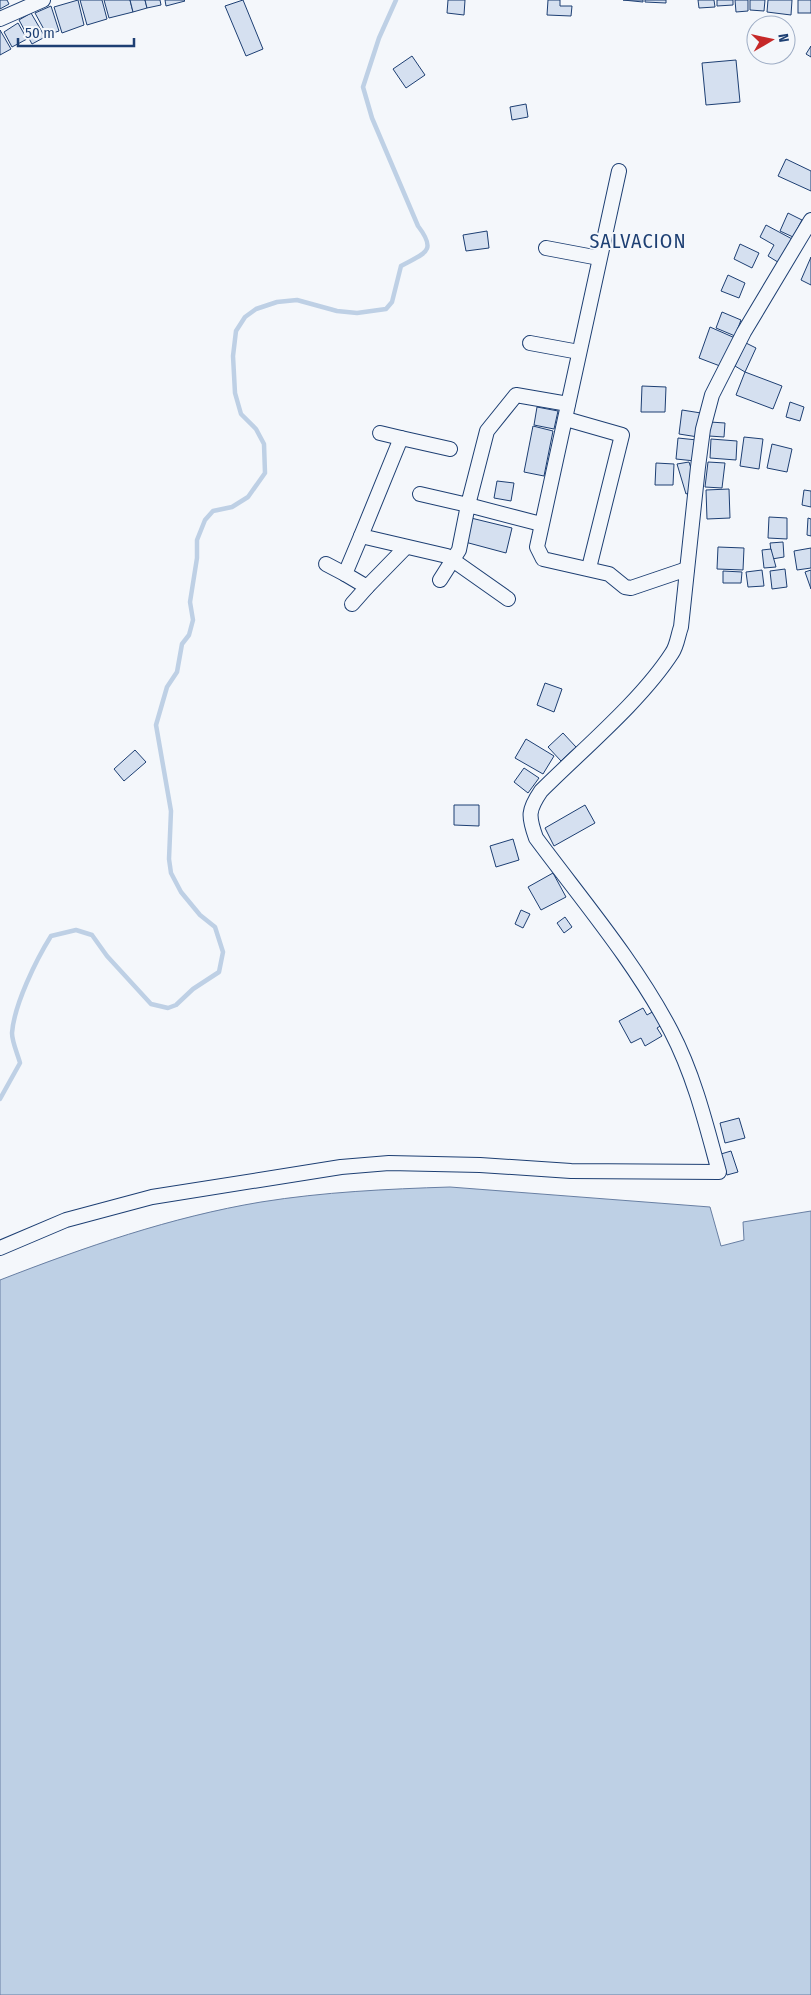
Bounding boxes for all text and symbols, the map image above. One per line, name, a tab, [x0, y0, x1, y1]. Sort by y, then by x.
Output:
scale bar	[18, 15, 134, 47]
north arrow	[746, 15, 796, 65]
text: 50 m	[25, 24, 55, 42]
text: N	[774, 33, 792, 44]
district label: SALVACION	[589, 229, 687, 253]

